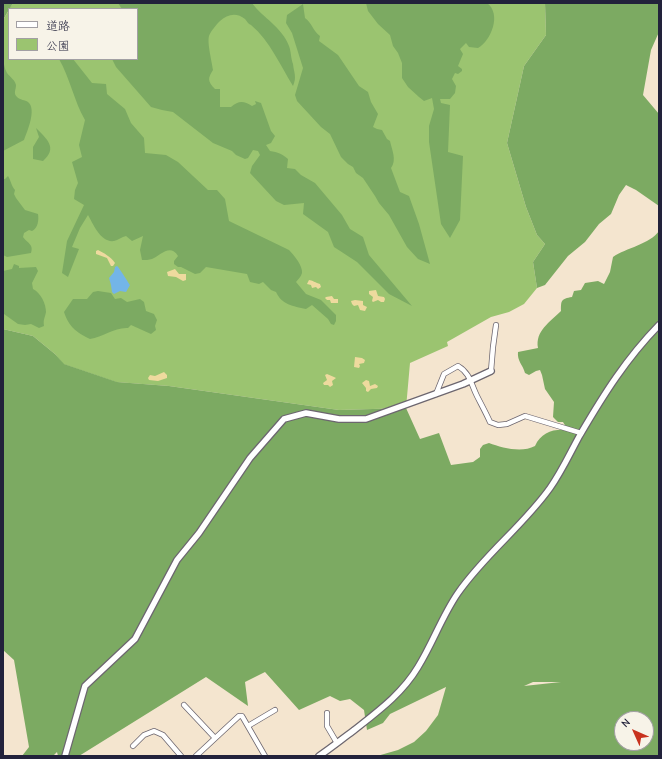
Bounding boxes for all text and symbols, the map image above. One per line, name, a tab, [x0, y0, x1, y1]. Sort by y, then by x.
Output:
legend	[8, 8, 138, 60]
text: 道路	[46, 19, 70, 33]
text: 公園	[46, 39, 70, 53]
north arrow	[614, 711, 654, 751]
text: N	[619, 716, 633, 730]

